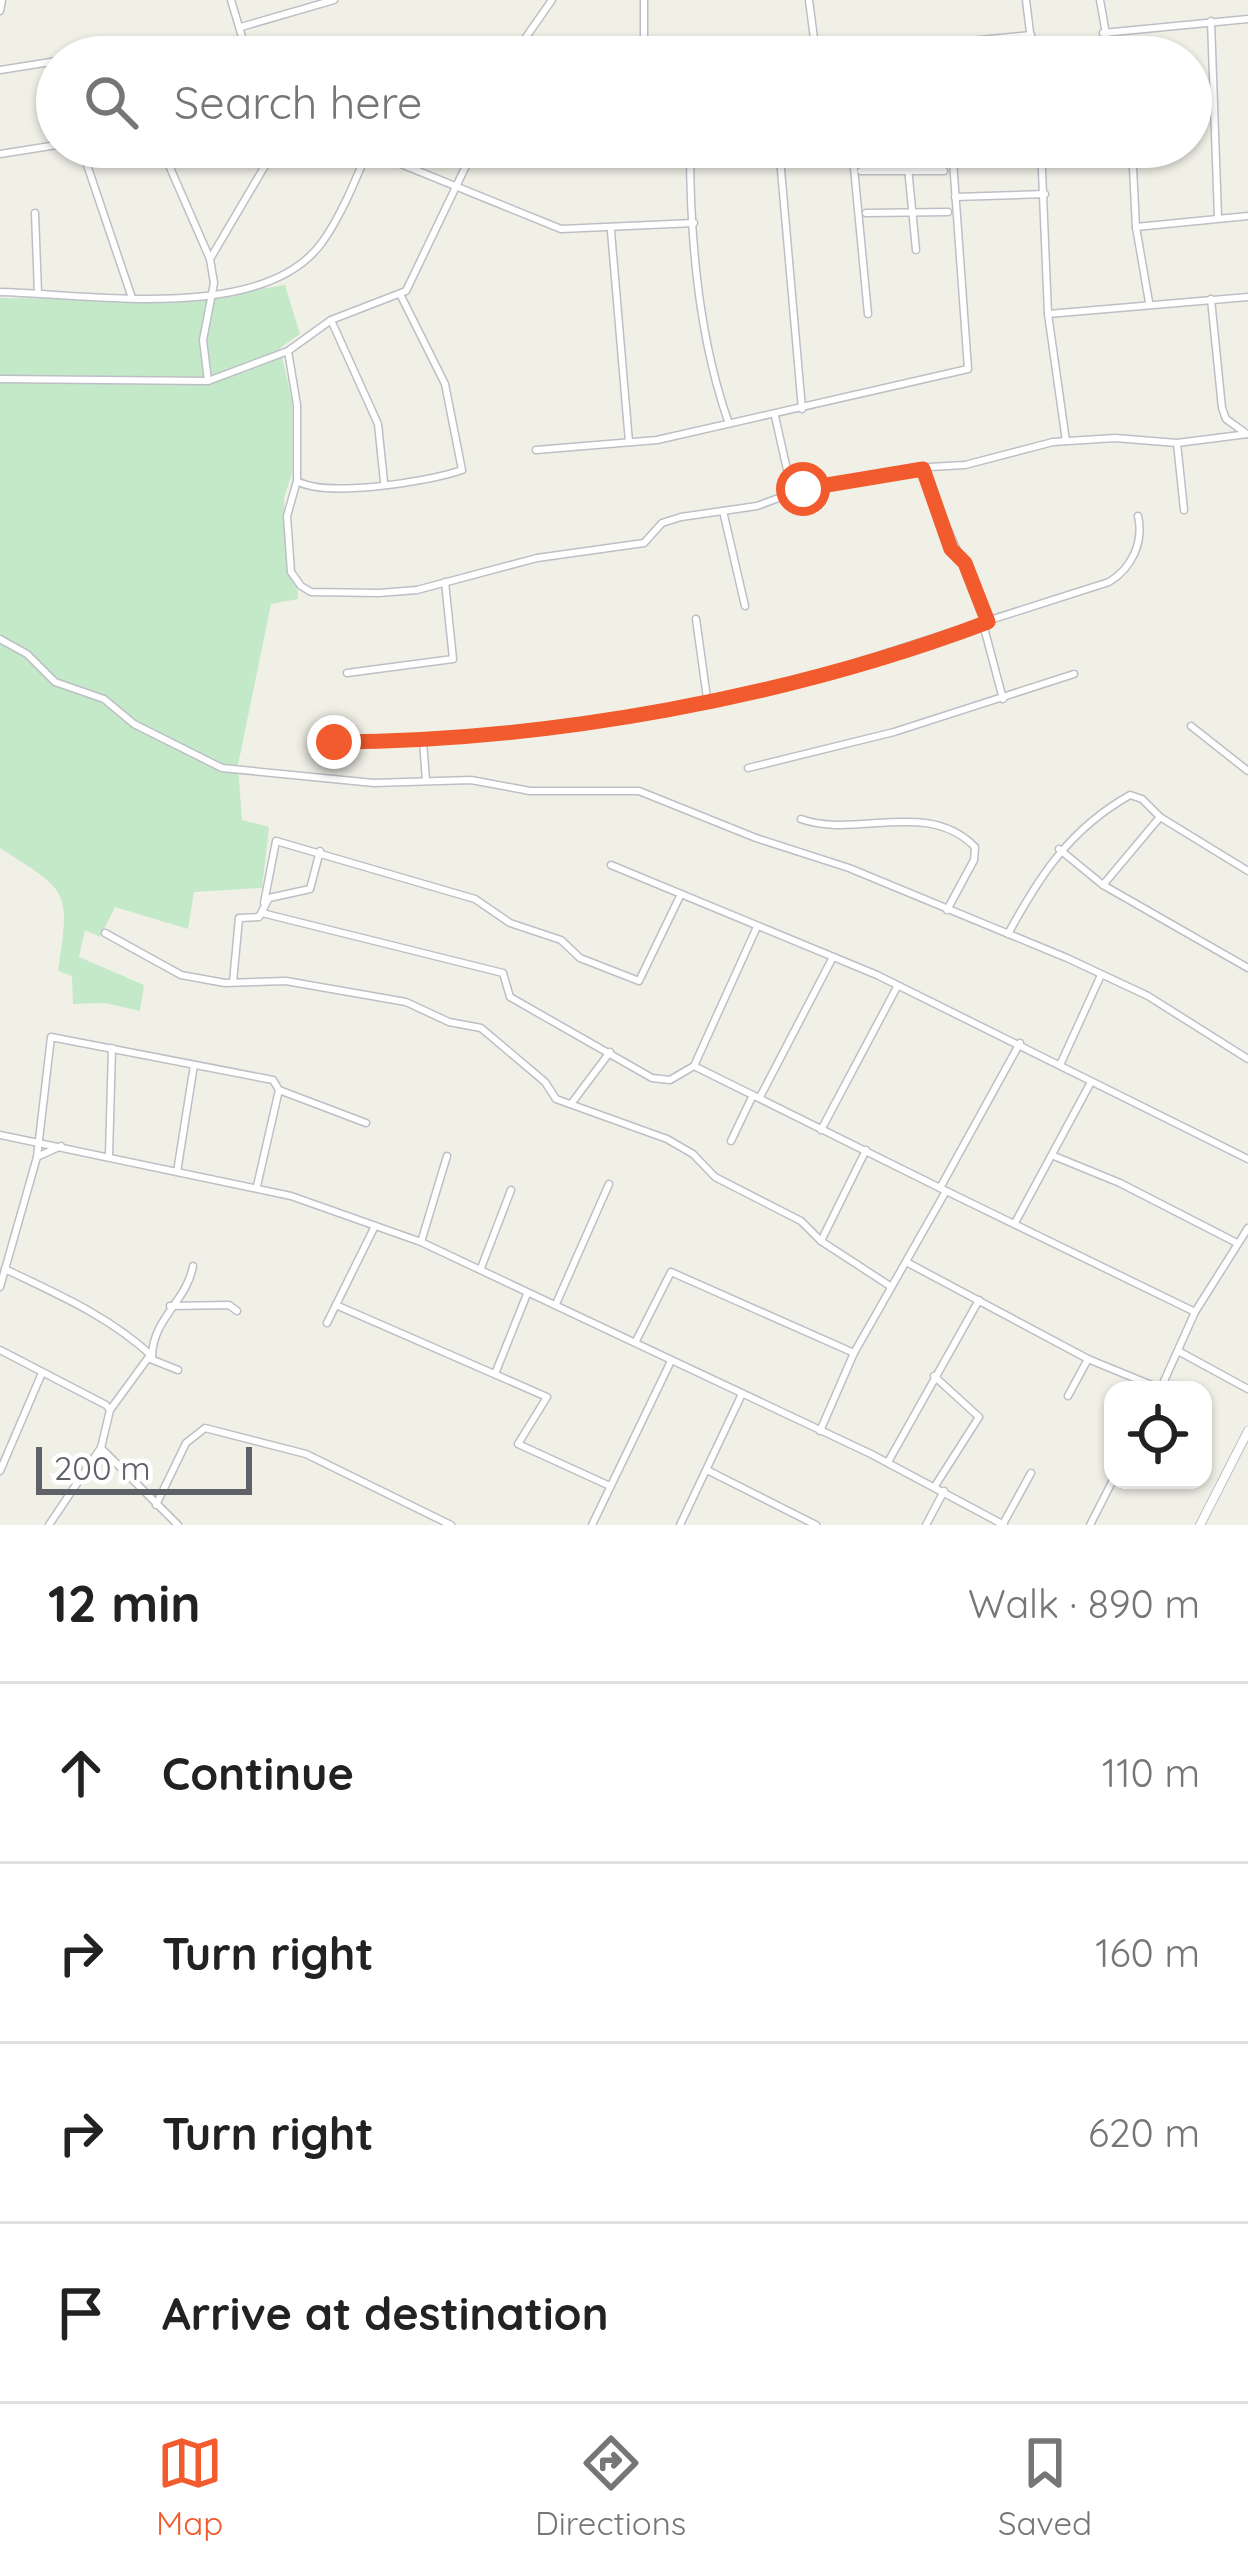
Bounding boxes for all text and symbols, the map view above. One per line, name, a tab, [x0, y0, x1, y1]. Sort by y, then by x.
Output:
search box	[36, 36, 1212, 168]
icon: search	[78, 69, 144, 135]
text: Search here	[174, 74, 422, 130]
route start	[776, 462, 830, 516]
route end	[307, 715, 361, 769]
map controls	[1104, 1381, 1212, 1489]
button: locate	[1104, 1381, 1212, 1489]
scale bar	[36, 1441, 252, 1494]
text: 200 m	[54, 1447, 151, 1488]
text: 12 min	[48, 1571, 201, 1635]
text: Walk · 890 m	[968, 1579, 1200, 1628]
icon: ahead	[48, 1740, 114, 1806]
text: Continue	[162, 1745, 354, 1801]
text: 110 m	[1102, 1748, 1200, 1797]
icon: right	[48, 1920, 114, 1986]
text: Turn right	[162, 1925, 374, 1981]
text: 160 m	[1095, 1928, 1200, 1977]
icon: right	[48, 2100, 114, 2166]
text: Turn right	[162, 2105, 374, 2161]
text: 620 m	[1088, 2108, 1200, 2157]
icon: arrive	[48, 2280, 114, 2346]
text: Arrive at destination	[162, 2285, 608, 2341]
tab: Map	[156, 2430, 223, 2543]
tab: Directions	[535, 2430, 686, 2543]
tab: Saved	[998, 2430, 1092, 2543]

